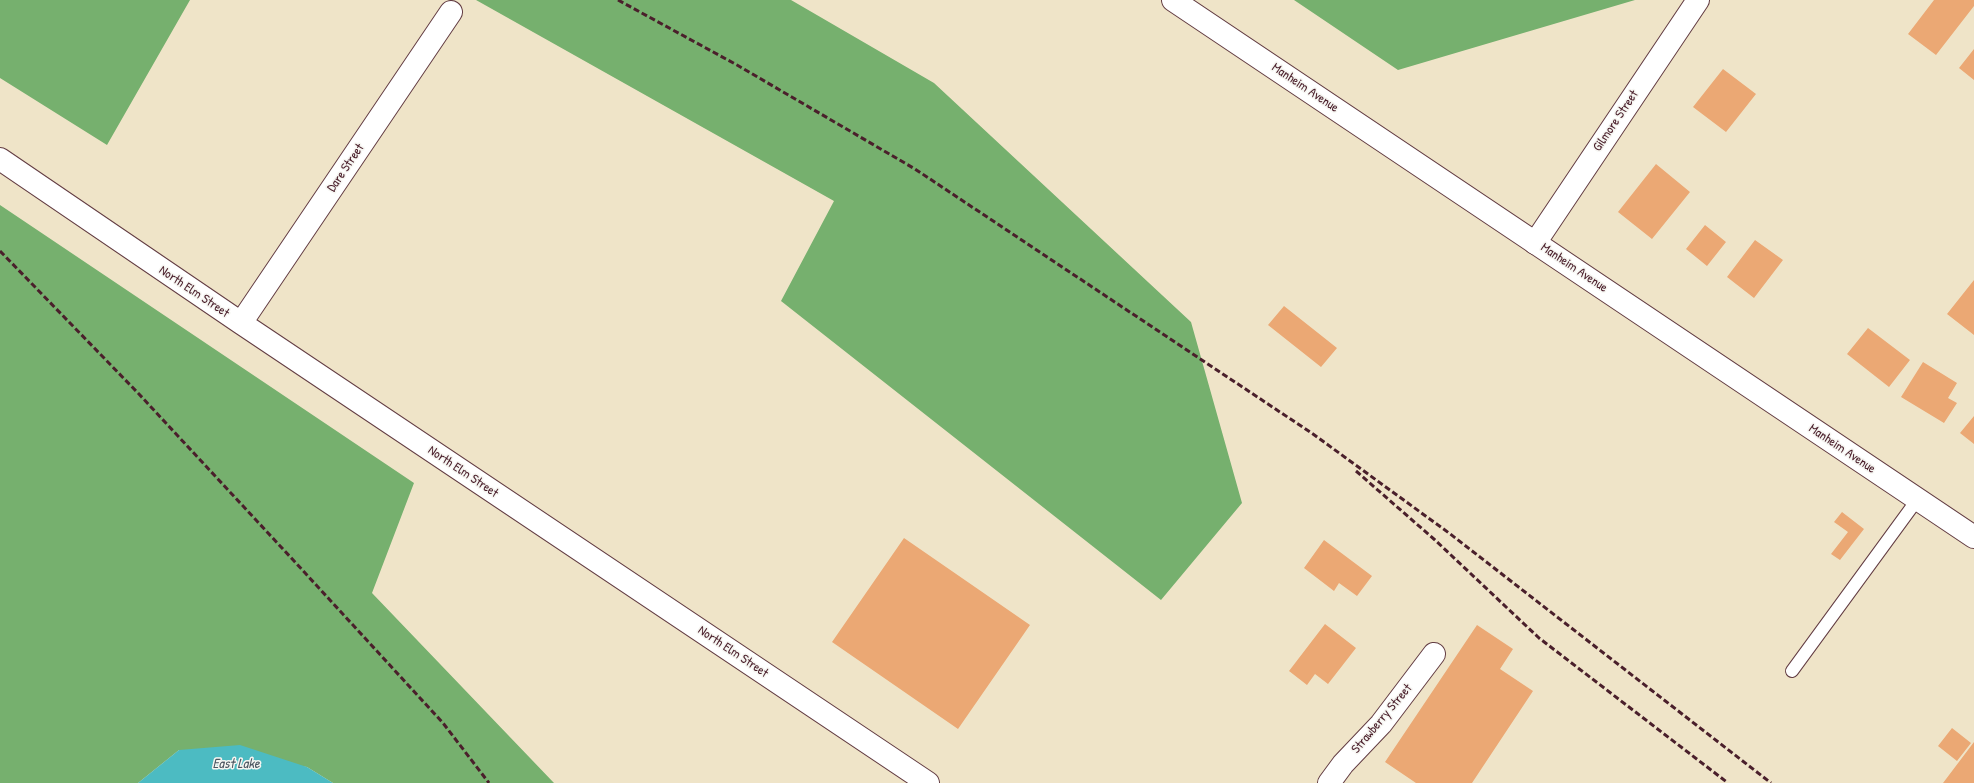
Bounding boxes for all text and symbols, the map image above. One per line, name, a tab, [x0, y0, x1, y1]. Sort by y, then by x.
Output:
street label: Manheim Avenue	[1269, 60, 1341, 116]
street label: Gilmore Street	[1590, 88, 1642, 154]
street label: Dare Street	[324, 141, 368, 195]
street label: Manheim Avenue	[1538, 240, 1610, 296]
street label: North Elm Street	[156, 263, 232, 321]
street label: Manheim Avenue	[1806, 421, 1878, 477]
street label: North Elm Street	[425, 443, 501, 501]
street label: North Elm Street	[695, 623, 771, 681]
street label: Strawberry Street	[1348, 681, 1416, 757]
water label: East Lake	[212, 756, 260, 772]

